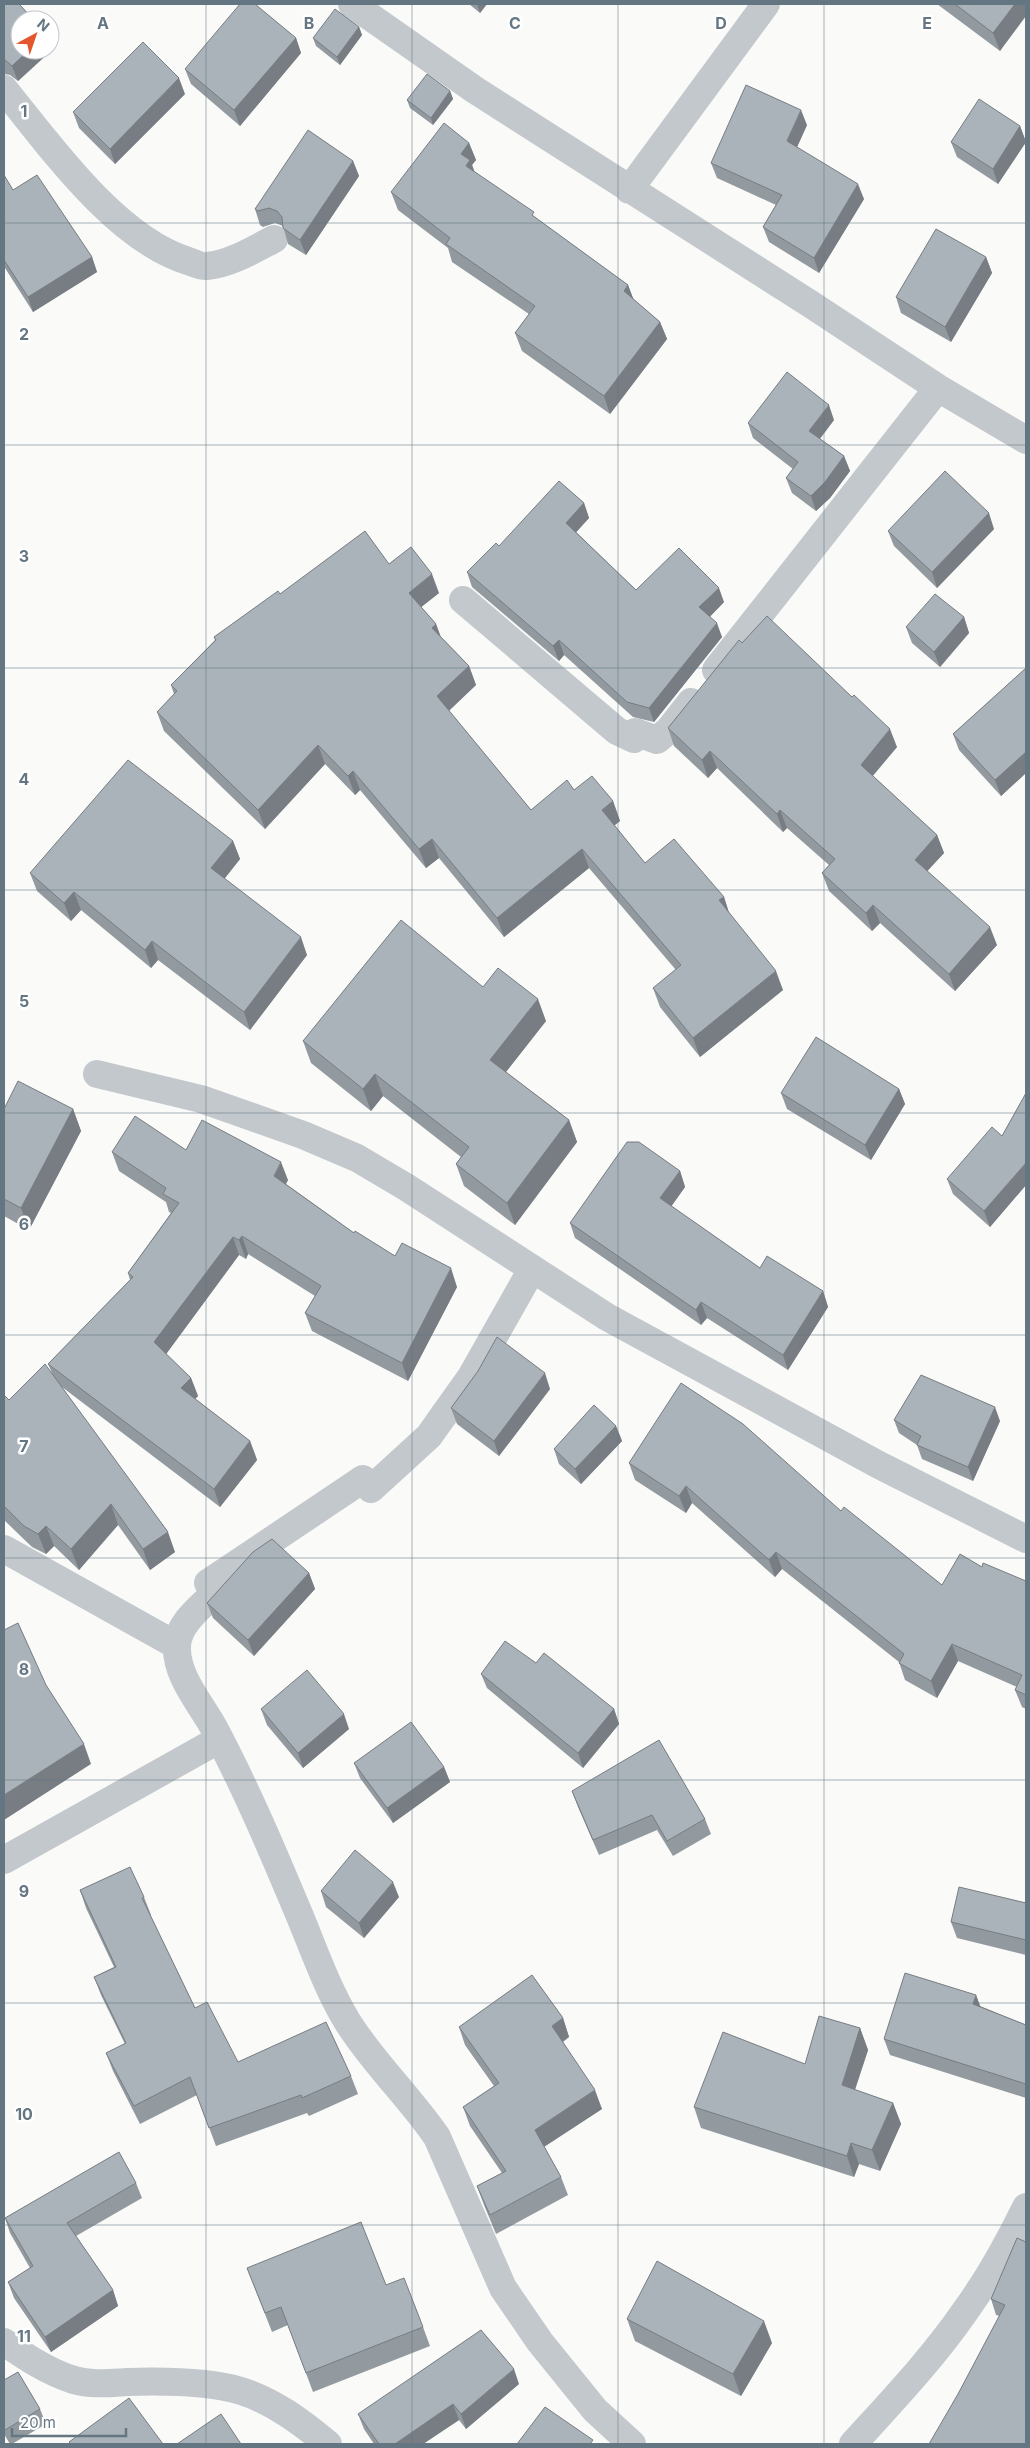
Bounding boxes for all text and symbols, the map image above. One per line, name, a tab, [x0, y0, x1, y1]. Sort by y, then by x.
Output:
north arrow	[10, 10, 60, 60]
text: A	[97, 13, 109, 33]
text: B	[304, 13, 314, 33]
text: C	[509, 13, 521, 33]
text: D	[715, 13, 727, 33]
text: E	[922, 13, 932, 33]
text: N	[34, 15, 53, 35]
text: 1	[21, 101, 27, 121]
text: 2	[19, 324, 29, 344]
text: 3	[19, 546, 29, 566]
text: 4	[19, 769, 30, 789]
text: 5	[19, 991, 29, 1011]
text: 6	[19, 1214, 29, 1234]
text: 7	[19, 1436, 29, 1456]
text: 8	[19, 1659, 29, 1679]
text: 9	[19, 1881, 29, 1901]
text: 10	[15, 2104, 33, 2124]
text: 11	[17, 2326, 31, 2346]
scale bar	[12, 2406, 126, 2438]
text: 20 m	[20, 2413, 56, 2432]

